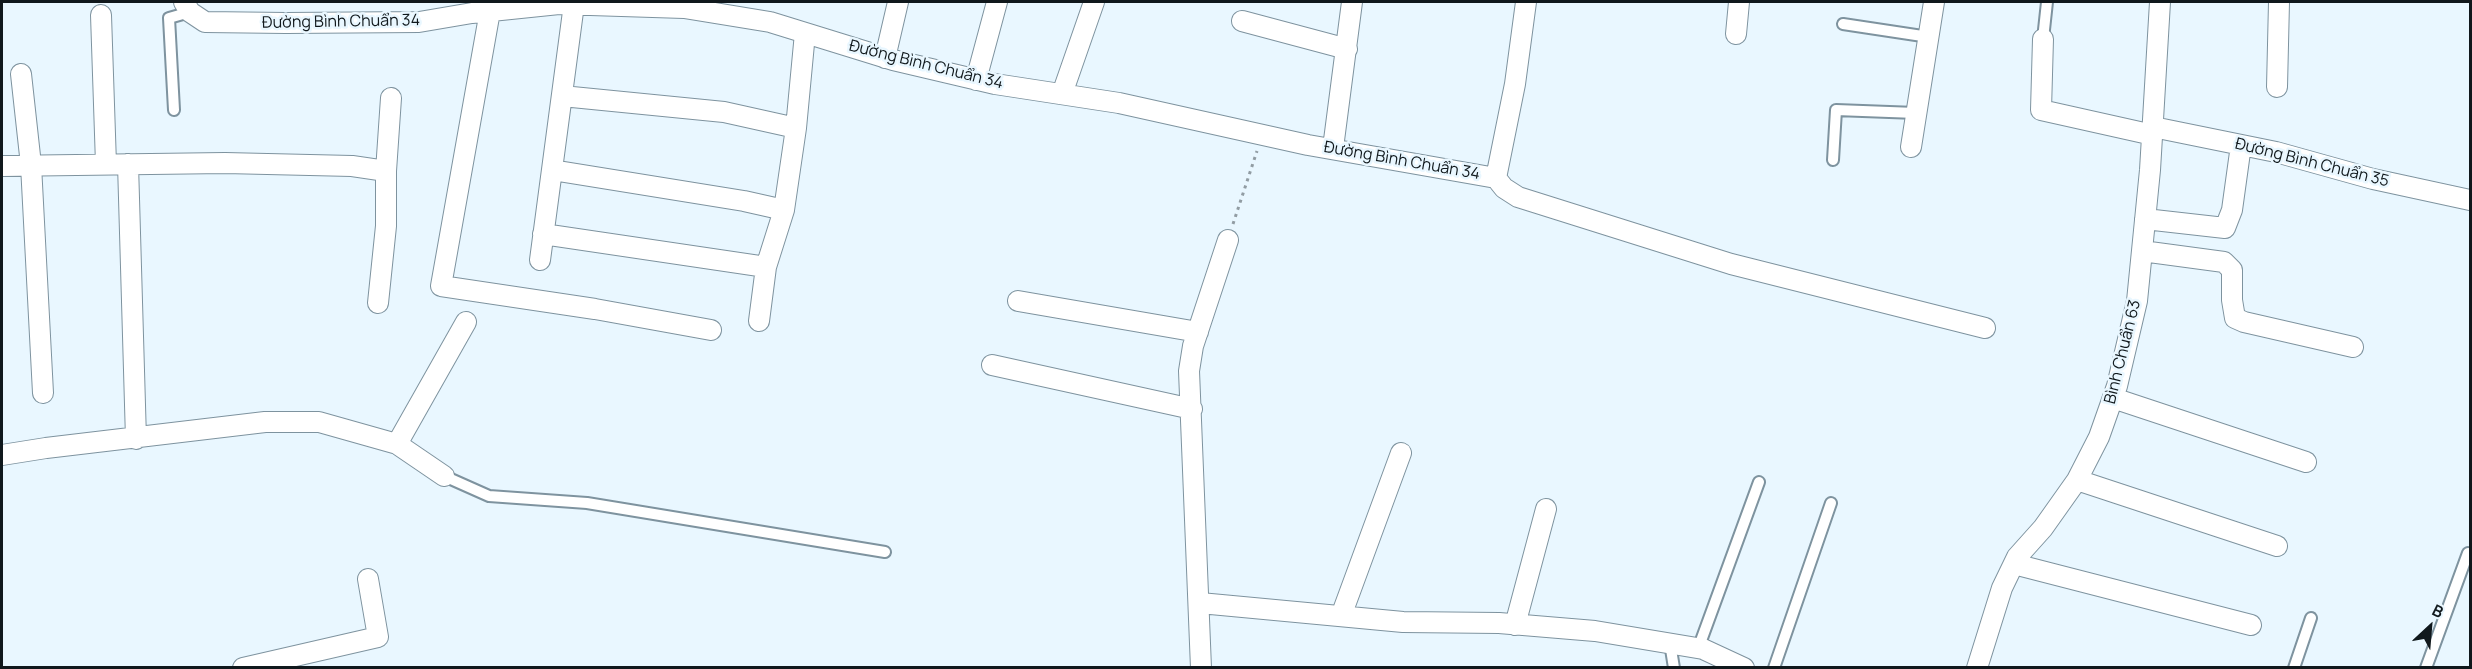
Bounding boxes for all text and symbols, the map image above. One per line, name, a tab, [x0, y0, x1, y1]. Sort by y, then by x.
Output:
street label: Đường Bình Chuẩn 34	[262, 11, 420, 33]
street label: Đường Bình Chuẩn 34	[847, 37, 1005, 93]
street label: Đường Bình Chuẩn 35	[2233, 135, 2391, 191]
street label: Đường Bình Chuẩn 34	[1322, 138, 1482, 184]
street label: Bình Chuẩn 63	[2101, 298, 2145, 406]
north arrow	[2400, 597, 2460, 657]
text: B	[2429, 599, 2447, 623]

